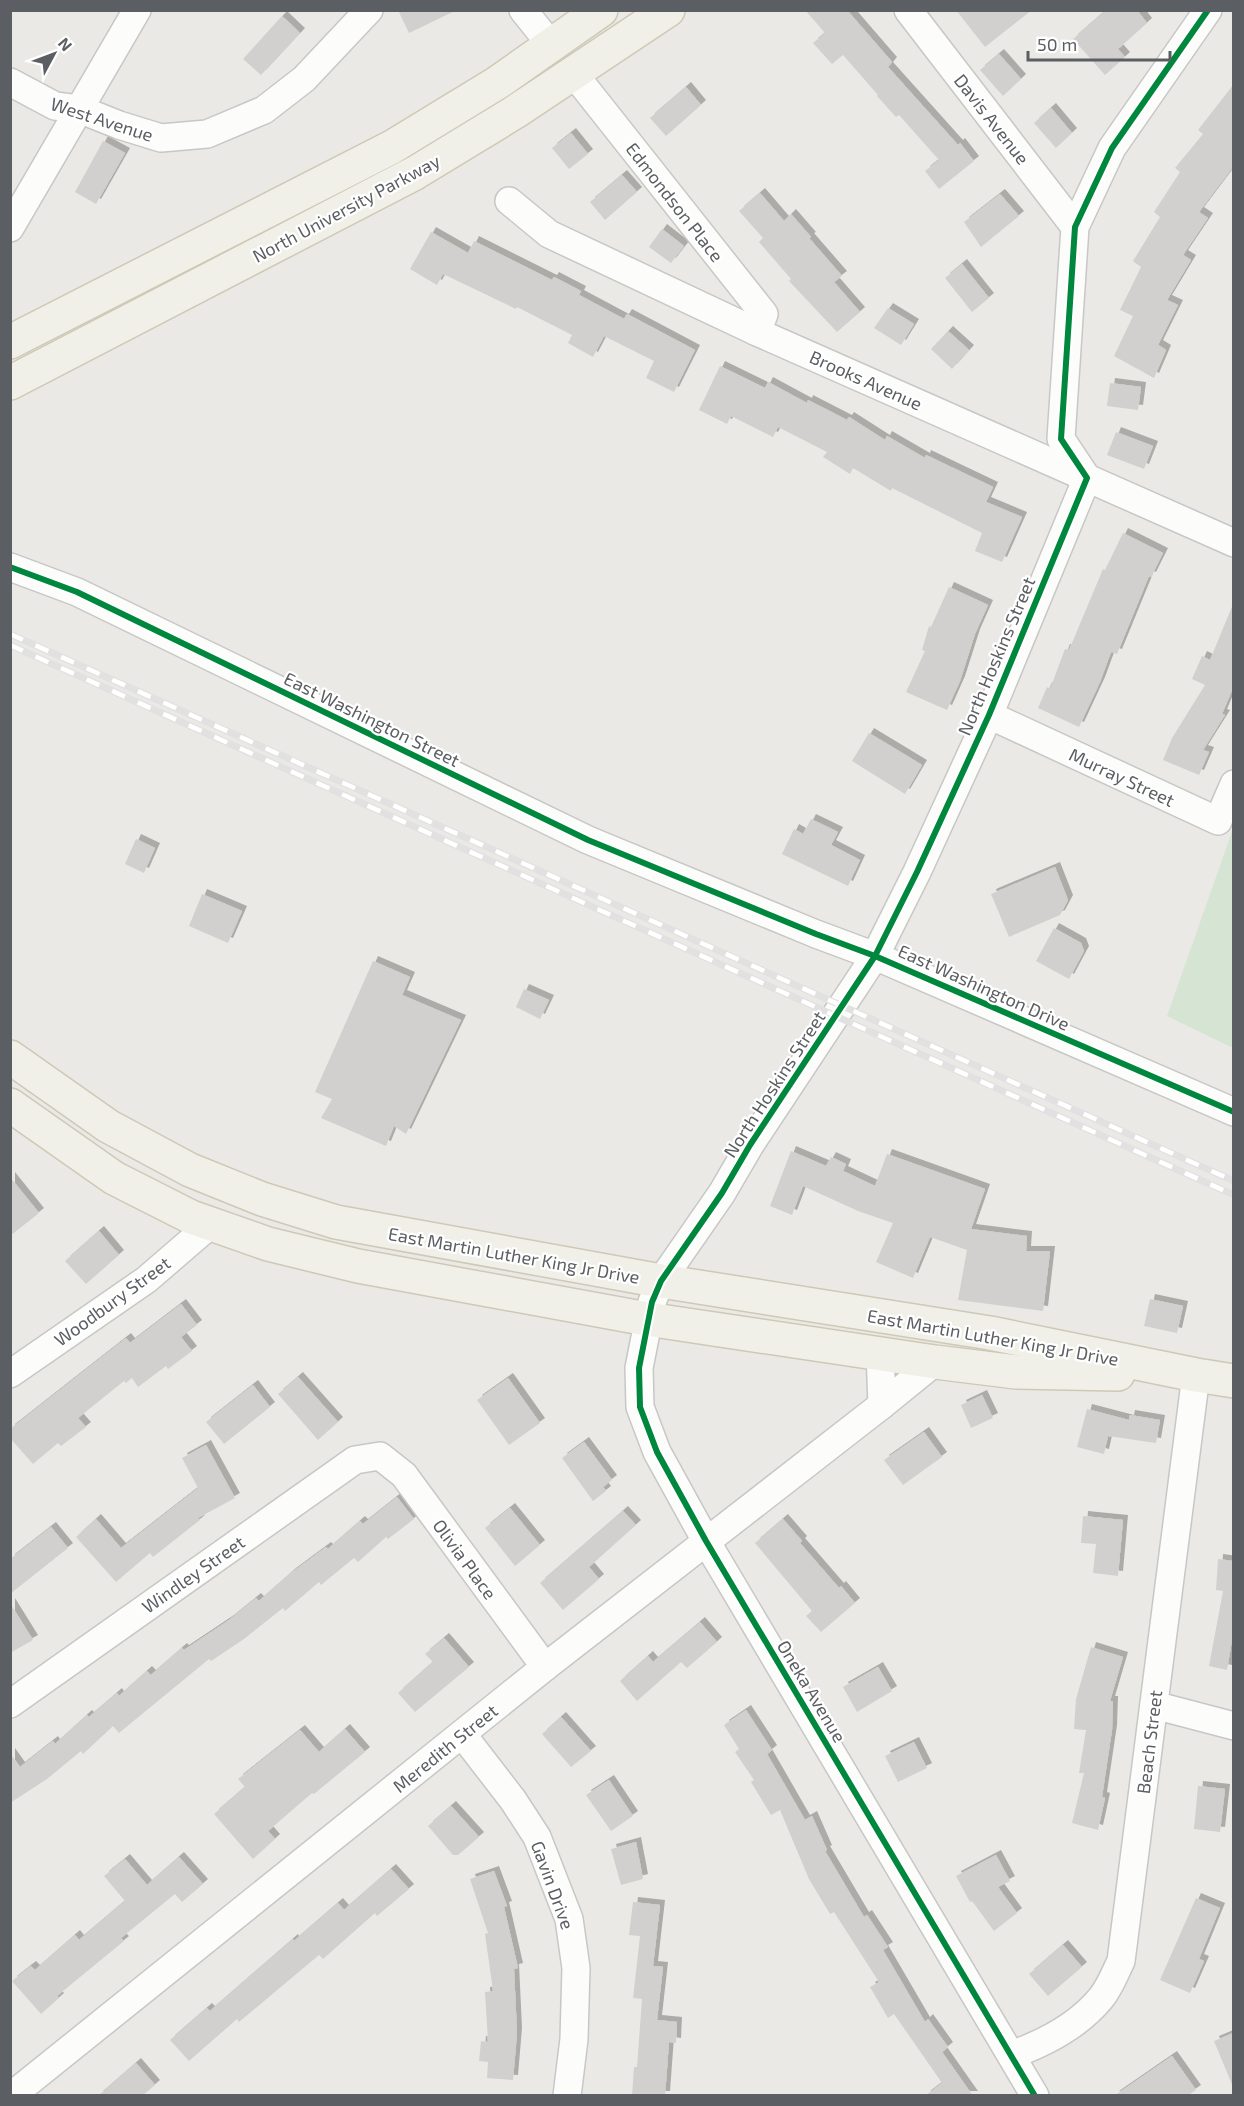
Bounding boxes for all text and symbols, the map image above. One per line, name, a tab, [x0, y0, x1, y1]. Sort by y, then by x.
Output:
north arrow	[24, 24, 84, 84]
scale bar	[1028, 24, 1170, 62]
text: N	[55, 33, 77, 54]
text: 50 m	[1037, 33, 1077, 55]
street label: Davis Avenue	[950, 69, 1034, 169]
street label: West Avenue	[48, 92, 156, 146]
street label: Edmondson Place	[622, 138, 728, 266]
street label: North University Parkway	[248, 149, 444, 267]
street label: Brooks Avenue	[806, 345, 926, 415]
street label: North Hoskins Street	[953, 573, 1039, 739]
street label: East Washington Street	[281, 667, 464, 771]
street label: Murray Street	[1066, 743, 1178, 811]
street label: East Washington Drive	[895, 939, 1073, 1035]
street label: North Hoskins Street	[718, 1007, 830, 1161]
street label: East Martin Luther King Jr Drive	[387, 1222, 641, 1288]
street label: Woodbury Street	[50, 1251, 175, 1351]
street label: East Martin Luther King Jr Drive	[866, 1304, 1120, 1370]
street label: Olivia Place	[429, 1515, 501, 1603]
street label: Windley Street	[137, 1530, 249, 1618]
street label: Oneka Avenue	[773, 1636, 851, 1746]
street label: Beach Street	[1132, 1689, 1166, 1795]
street label: Meredith Street	[388, 1699, 502, 1797]
street label: Gavin Drive	[527, 1838, 579, 1932]

